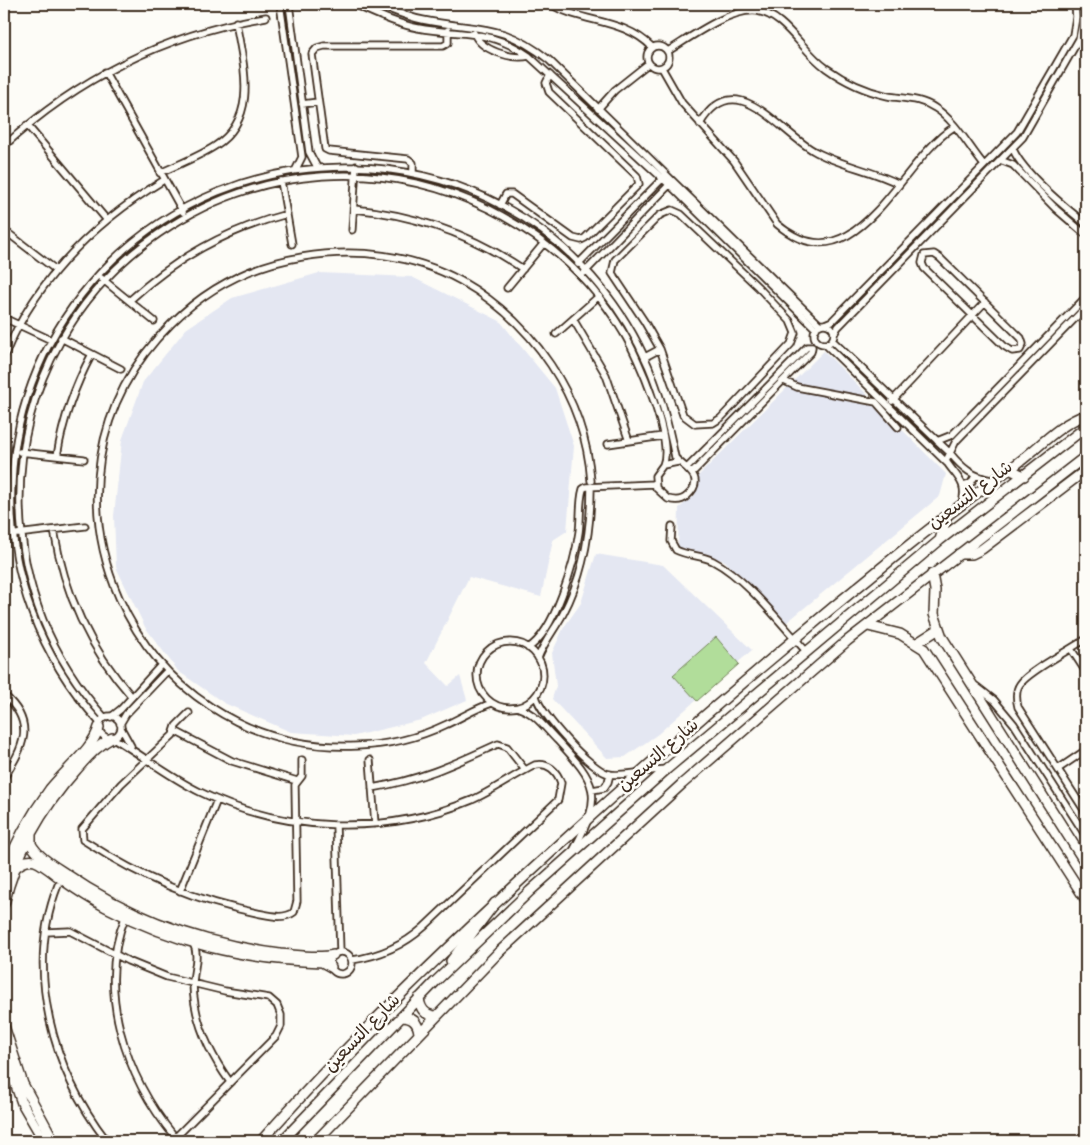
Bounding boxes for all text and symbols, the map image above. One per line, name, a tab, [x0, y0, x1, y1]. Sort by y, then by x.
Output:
street label: شارع التسعين	[923, 455, 1019, 537]
street label: شارع التسعين	[612, 713, 706, 799]
street label: شارع التسعين	[319, 989, 407, 1079]

